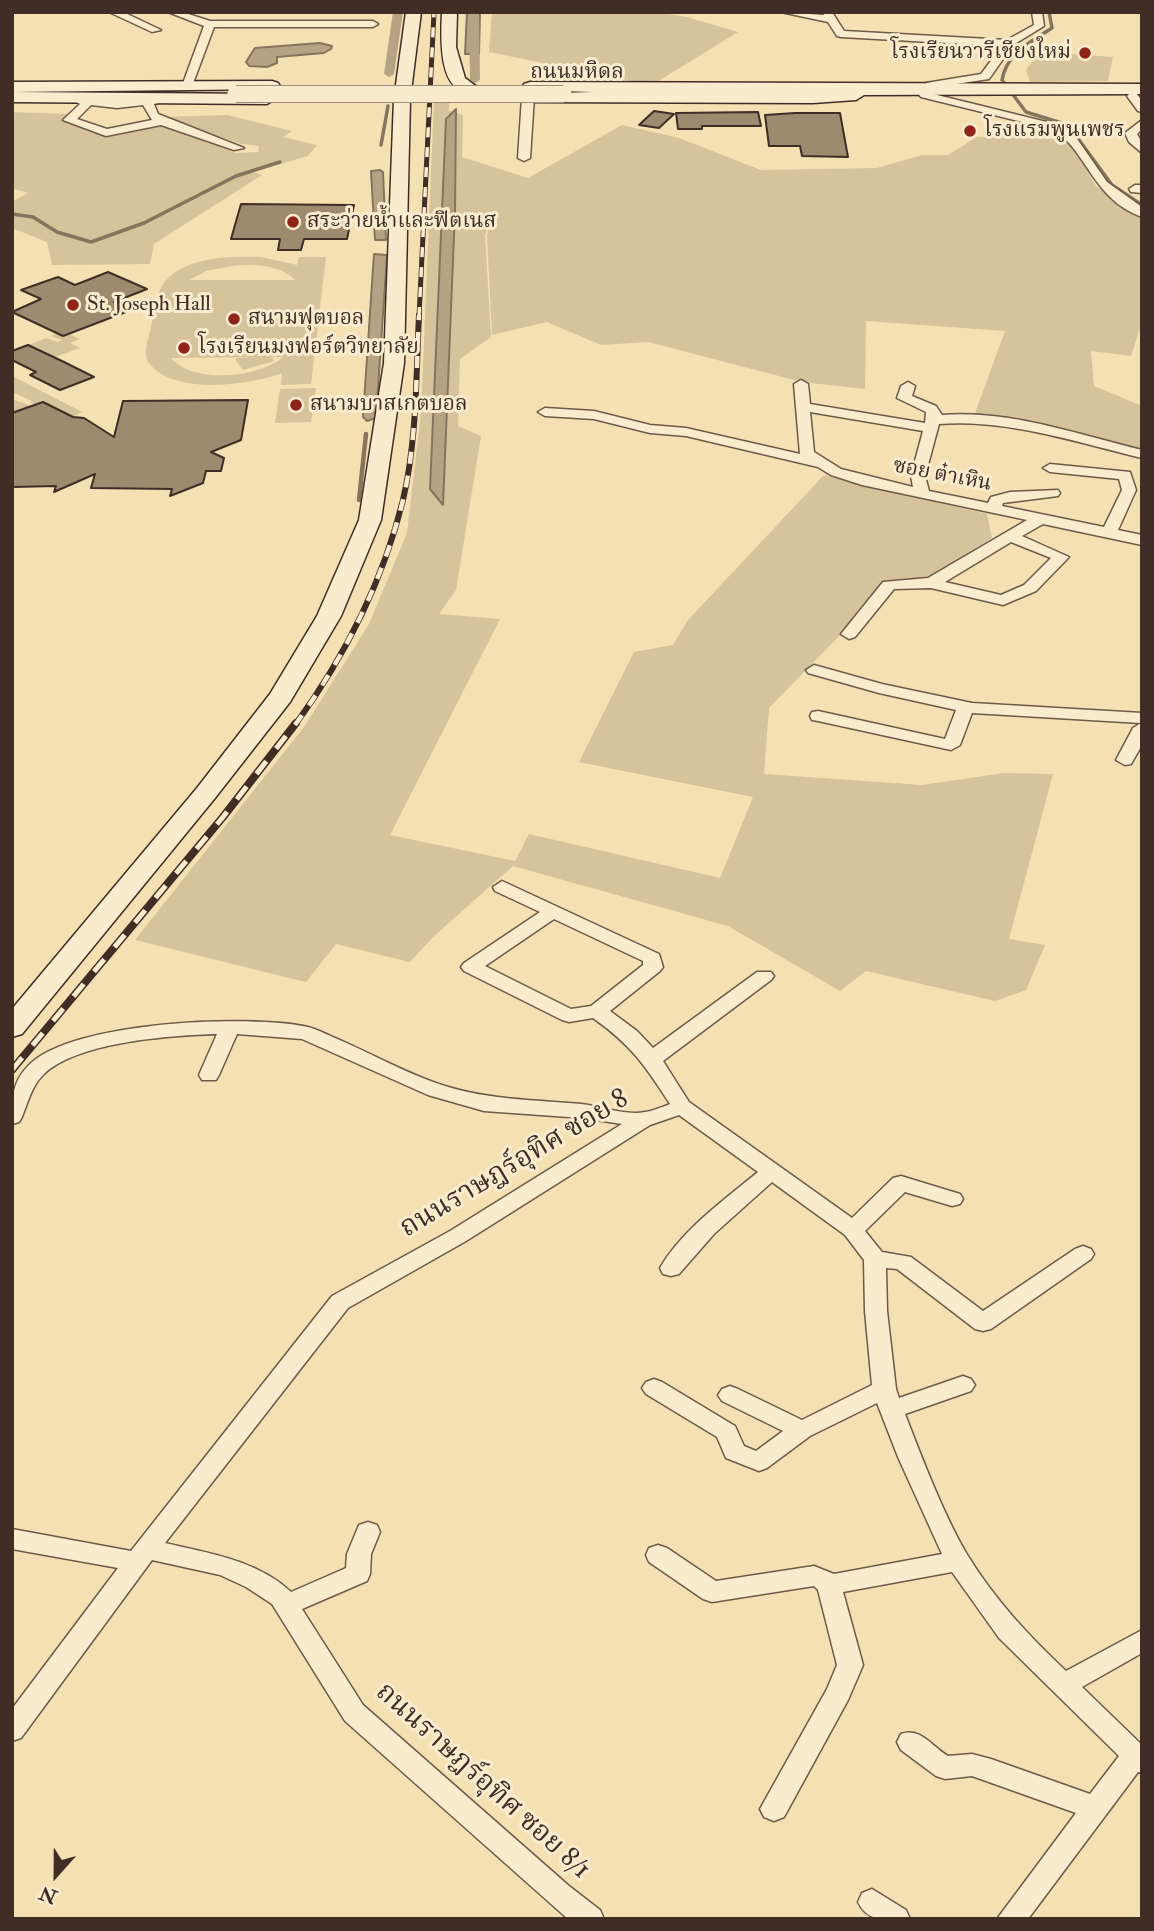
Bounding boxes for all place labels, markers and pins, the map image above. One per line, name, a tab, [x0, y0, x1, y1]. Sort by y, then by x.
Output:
place label: โรงเรียนวารีเชียงใหม่	[891, 40, 1071, 66]
marker: โรงเรียนวารีเชียงใหม่	[1077, 45, 1093, 61]
place label: โรงแรมพูนเพชร	[984, 118, 1125, 144]
marker: โรงแรมพูนเพชร	[962, 123, 978, 139]
place label: สระว่ายน้ำและฟิตเนส	[307, 209, 496, 235]
marker: สระว่ายน้ำและฟิตเนส	[285, 214, 301, 230]
place label: St. Joseph Hall	[87, 292, 211, 318]
marker: St. Joseph Hall	[65, 297, 81, 313]
place label: สนามฟุตบอล	[248, 306, 364, 332]
marker: สนามฟุตบอล	[226, 311, 242, 327]
place label: โรงเรียนมงฟอร์ตวิทยาลัย	[198, 335, 419, 361]
marker: โรงเรียนมงฟอร์ตวิทยาลัย	[176, 340, 192, 356]
place label: สนามบาสเกตบอล	[310, 392, 468, 418]
marker: สนามบาสเกตบอล	[288, 397, 304, 413]

